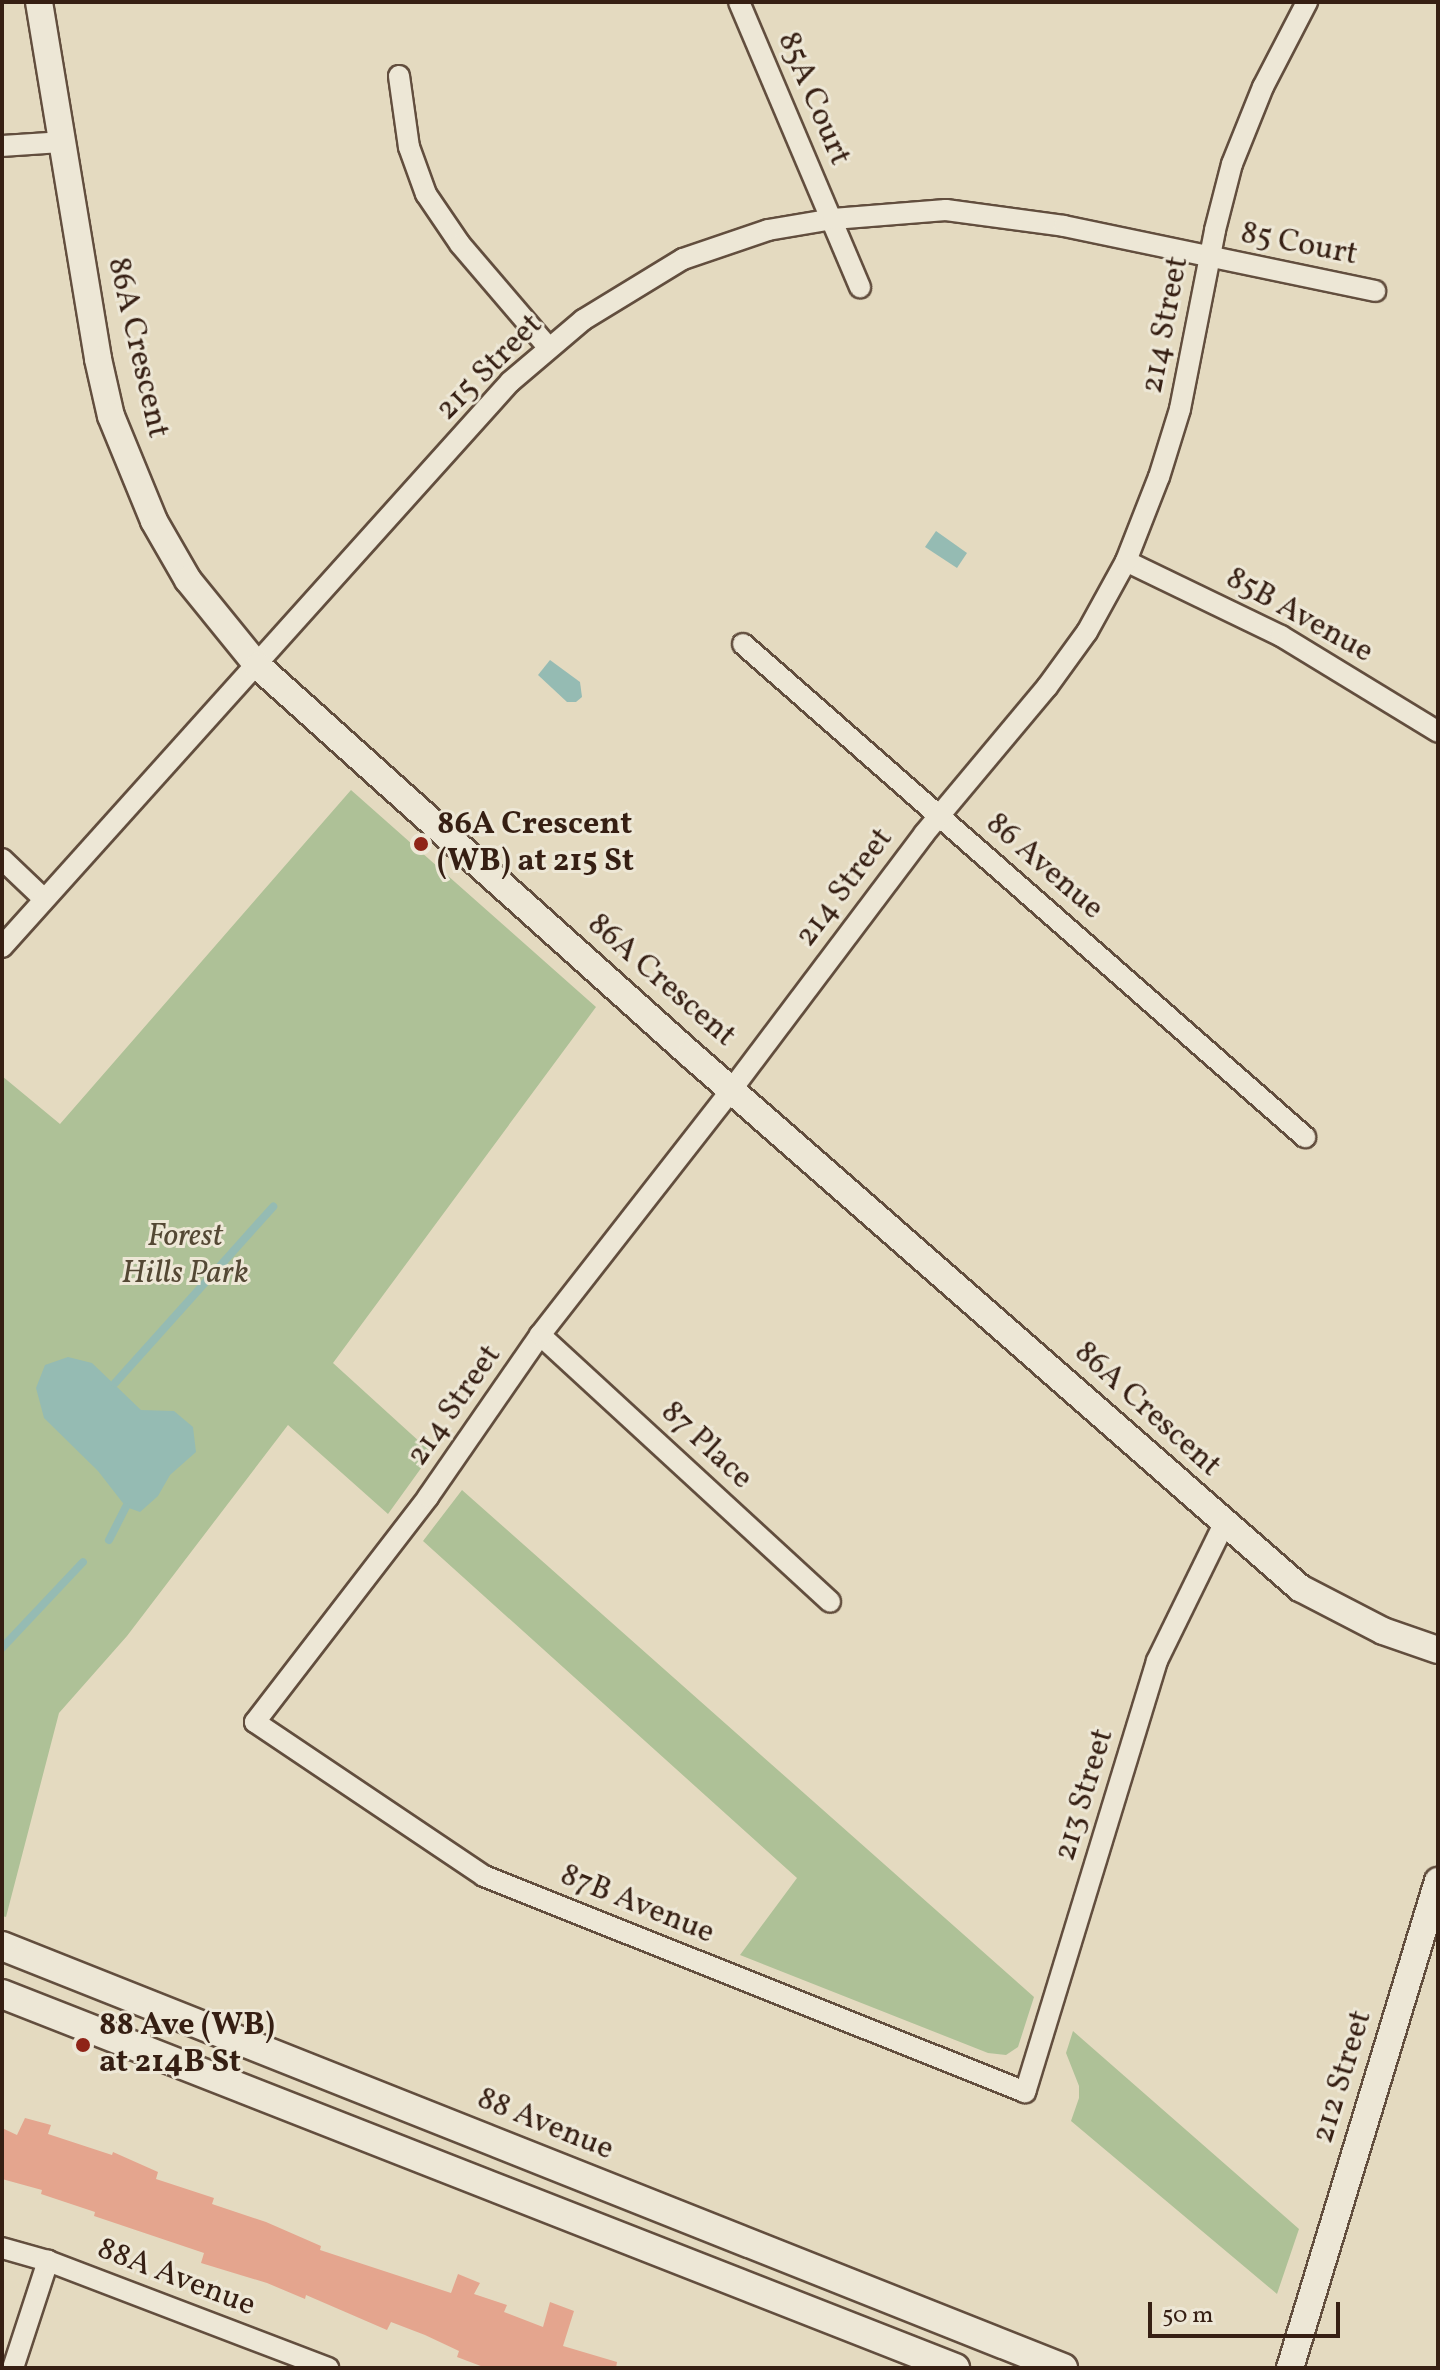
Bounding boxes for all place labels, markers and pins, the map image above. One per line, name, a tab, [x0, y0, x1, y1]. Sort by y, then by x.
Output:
place label: 86A Crescent (WB) at 215 St	[437, 807, 634, 882]
marker: 86A Crescent (WB) at 215 St	[412, 835, 430, 853]
place label: 88 Ave (WB) at 214B St	[99, 2008, 275, 2083]
marker: 88 Ave (WB) at 214B St	[74, 2036, 92, 2054]

